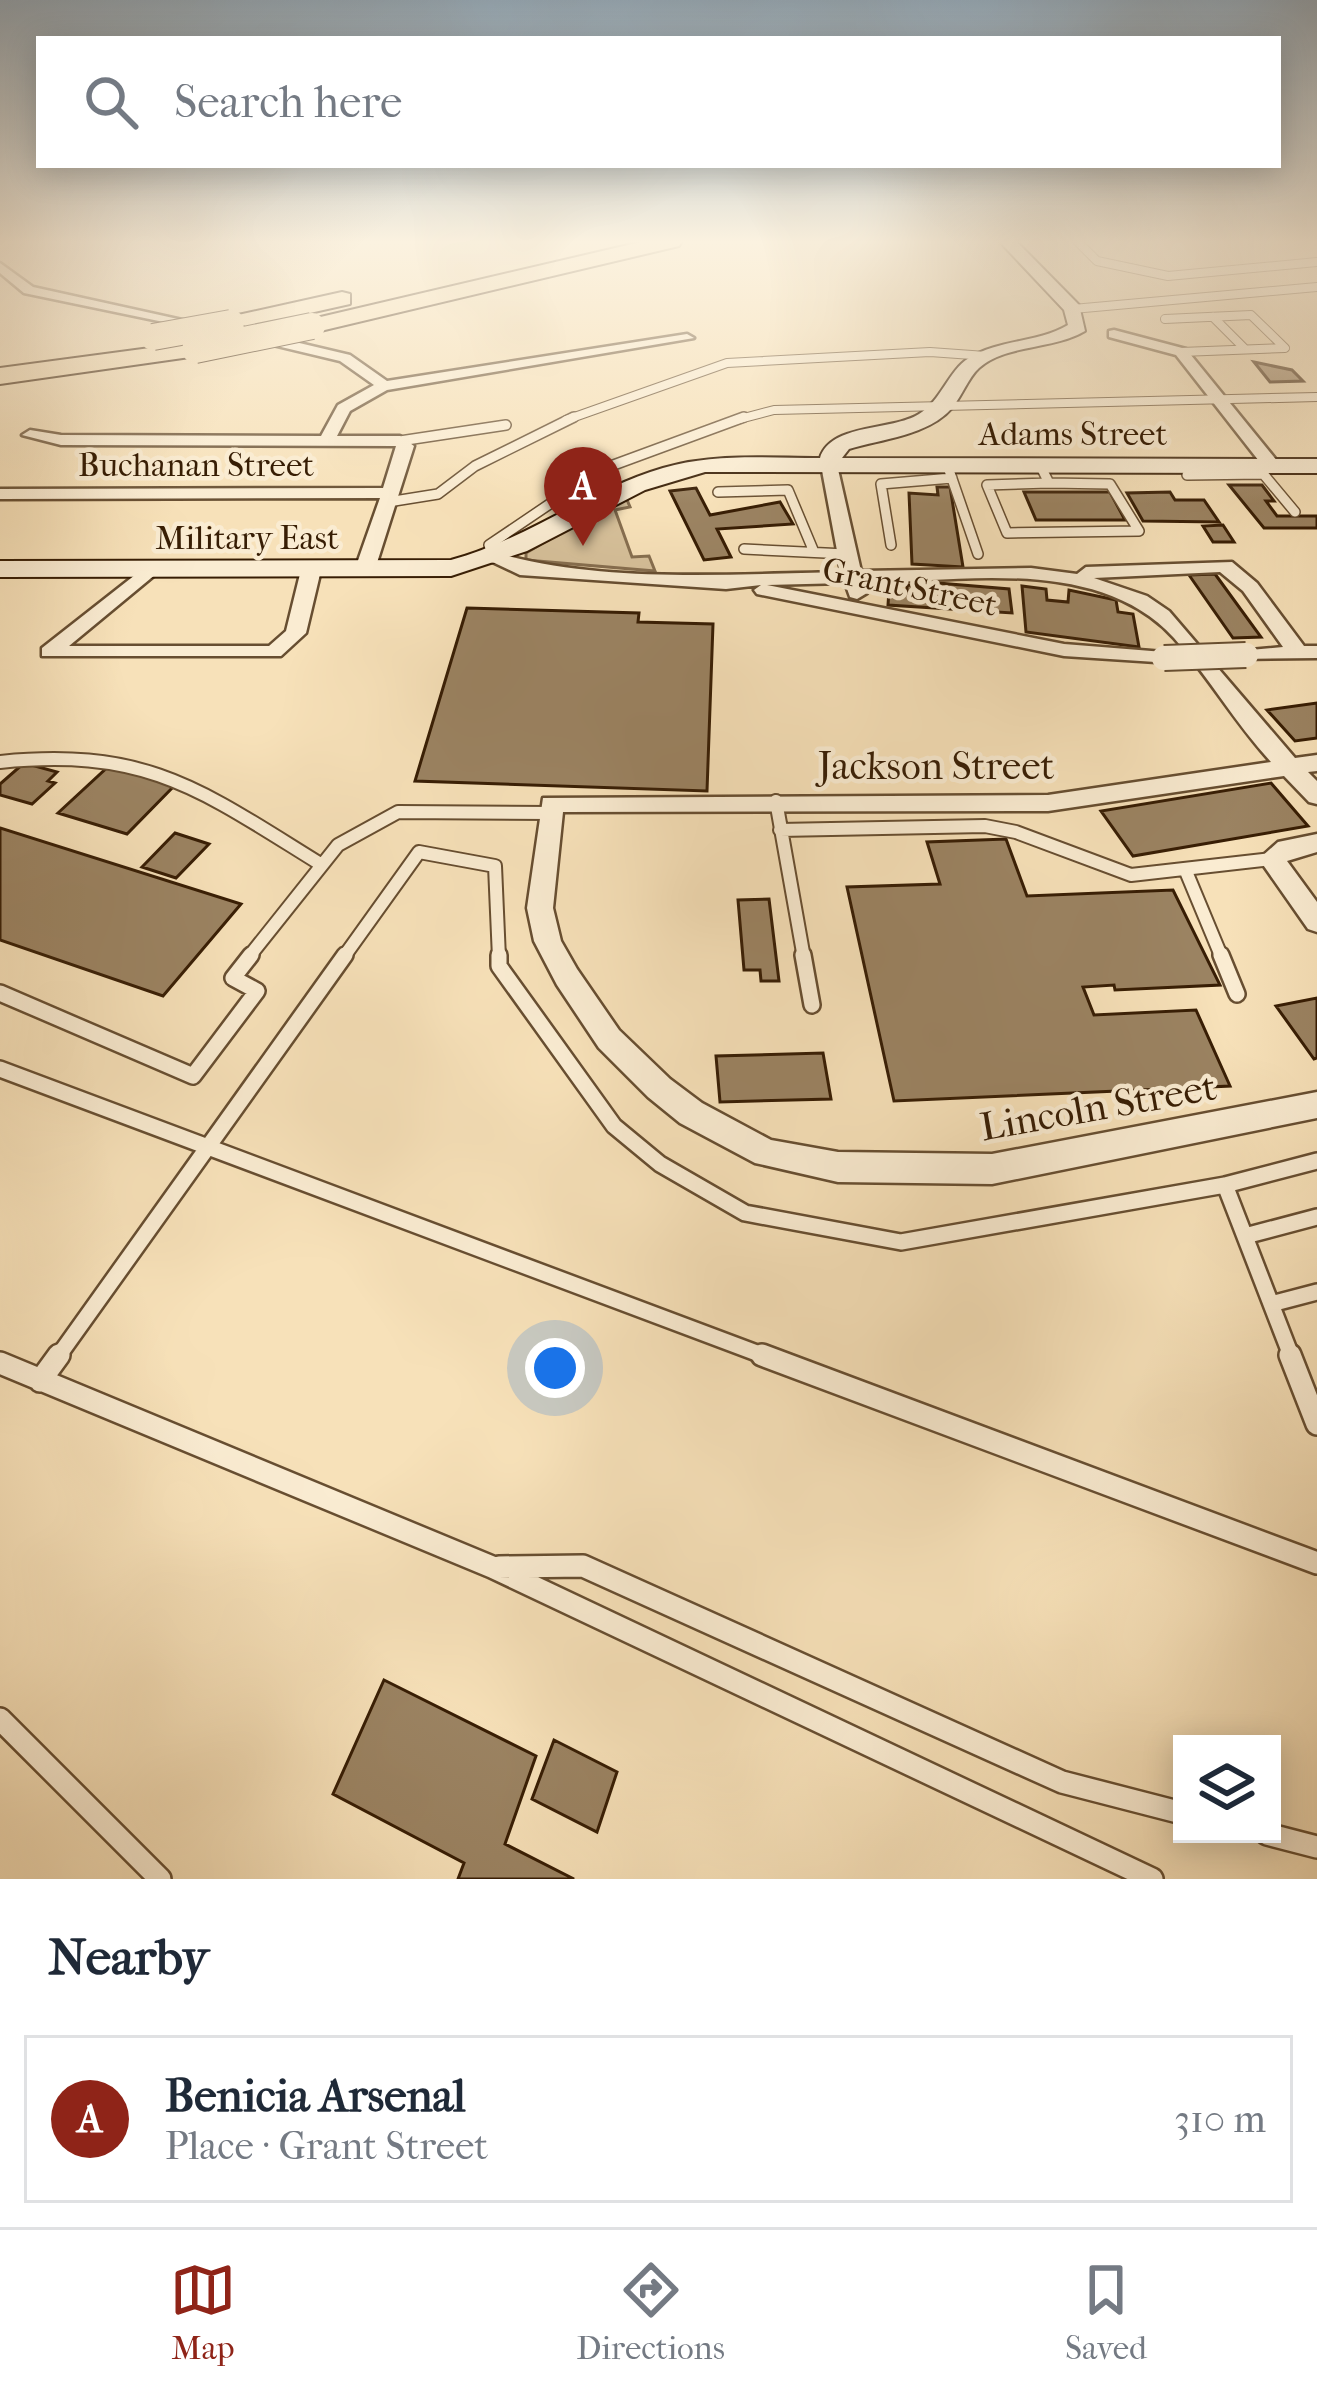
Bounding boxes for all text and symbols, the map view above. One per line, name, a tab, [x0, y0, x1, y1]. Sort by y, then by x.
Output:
search box	[36, 36, 1281, 168]
icon: search	[78, 69, 144, 135]
text: Search here	[174, 76, 402, 129]
street label: Adams Street	[977, 415, 1167, 454]
street label: Buchanan Street	[78, 446, 314, 485]
pin: A	[544, 447, 622, 546]
street label: Military East	[155, 519, 339, 558]
street label: Grant Street	[819, 550, 1001, 625]
street label: Jackson Street	[815, 743, 1054, 789]
street label: Lincoln Street	[977, 1064, 1220, 1150]
your location	[525, 1338, 585, 1398]
map controls	[1173, 1735, 1281, 1843]
button: layers	[1173, 1735, 1281, 1843]
text: Nearby	[48, 1927, 209, 1987]
text: Benicia Arsenal	[165, 2070, 466, 2123]
text: A	[77, 2096, 103, 2142]
text: 310 m	[1174, 2096, 1266, 2142]
text: Place · Grant Street	[165, 2123, 488, 2169]
tab: Map	[170, 2257, 236, 2368]
tab: Directions	[576, 2257, 725, 2368]
tab: Saved	[1065, 2257, 1147, 2368]

